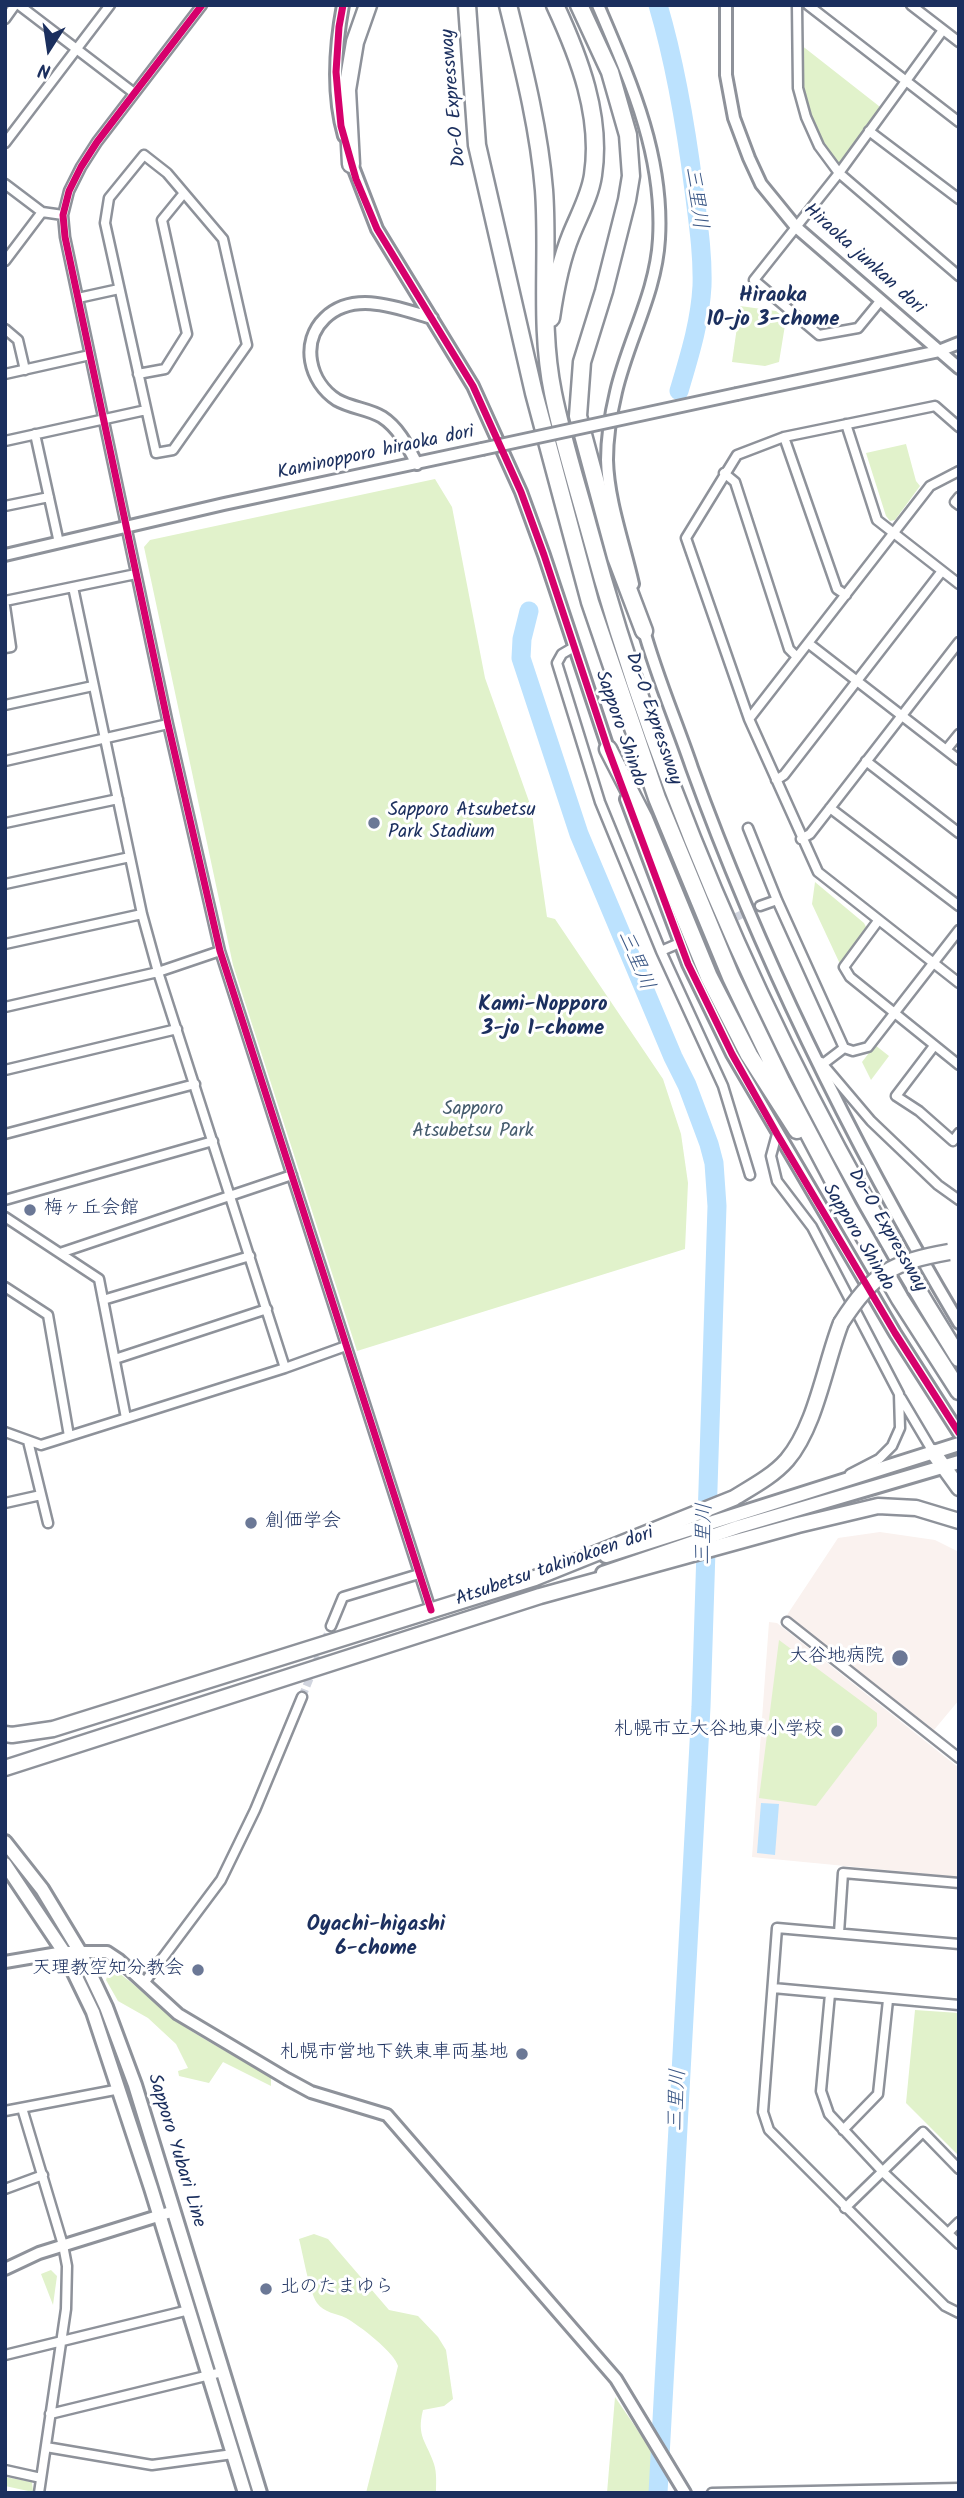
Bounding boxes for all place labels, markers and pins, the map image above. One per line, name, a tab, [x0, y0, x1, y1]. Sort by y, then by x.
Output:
place label: Sapporo Atsubetsu Park Stadium	[388, 801, 536, 845]
marker: Sapporo Atsubetsu Park Stadium	[366, 815, 382, 831]
place label: 梅ヶ丘会館	[44, 1199, 139, 1221]
marker: 梅ヶ丘会館	[22, 1202, 38, 1218]
place label: 創価学会	[265, 1512, 341, 1534]
marker: 創価学会	[243, 1515, 259, 1531]
place label: 大谷地病院	[789, 1647, 884, 1669]
marker: 大谷地病院	[890, 1648, 910, 1668]
place label: 札幌市立大谷地東小学校	[614, 1720, 823, 1742]
marker: 札幌市立大谷地東小学校	[829, 1723, 845, 1739]
place label: 天理教空知分教会	[32, 1959, 184, 1981]
marker: 天理教空知分教会	[190, 1962, 206, 1978]
place label: 札幌市営地下鉄東車両基地	[280, 2043, 508, 2065]
marker: 札幌市営地下鉄東車両基地	[514, 2046, 530, 2062]
place label: 北のたまゆら	[280, 2278, 394, 2300]
marker: 北のたまゆら	[258, 2281, 274, 2297]

